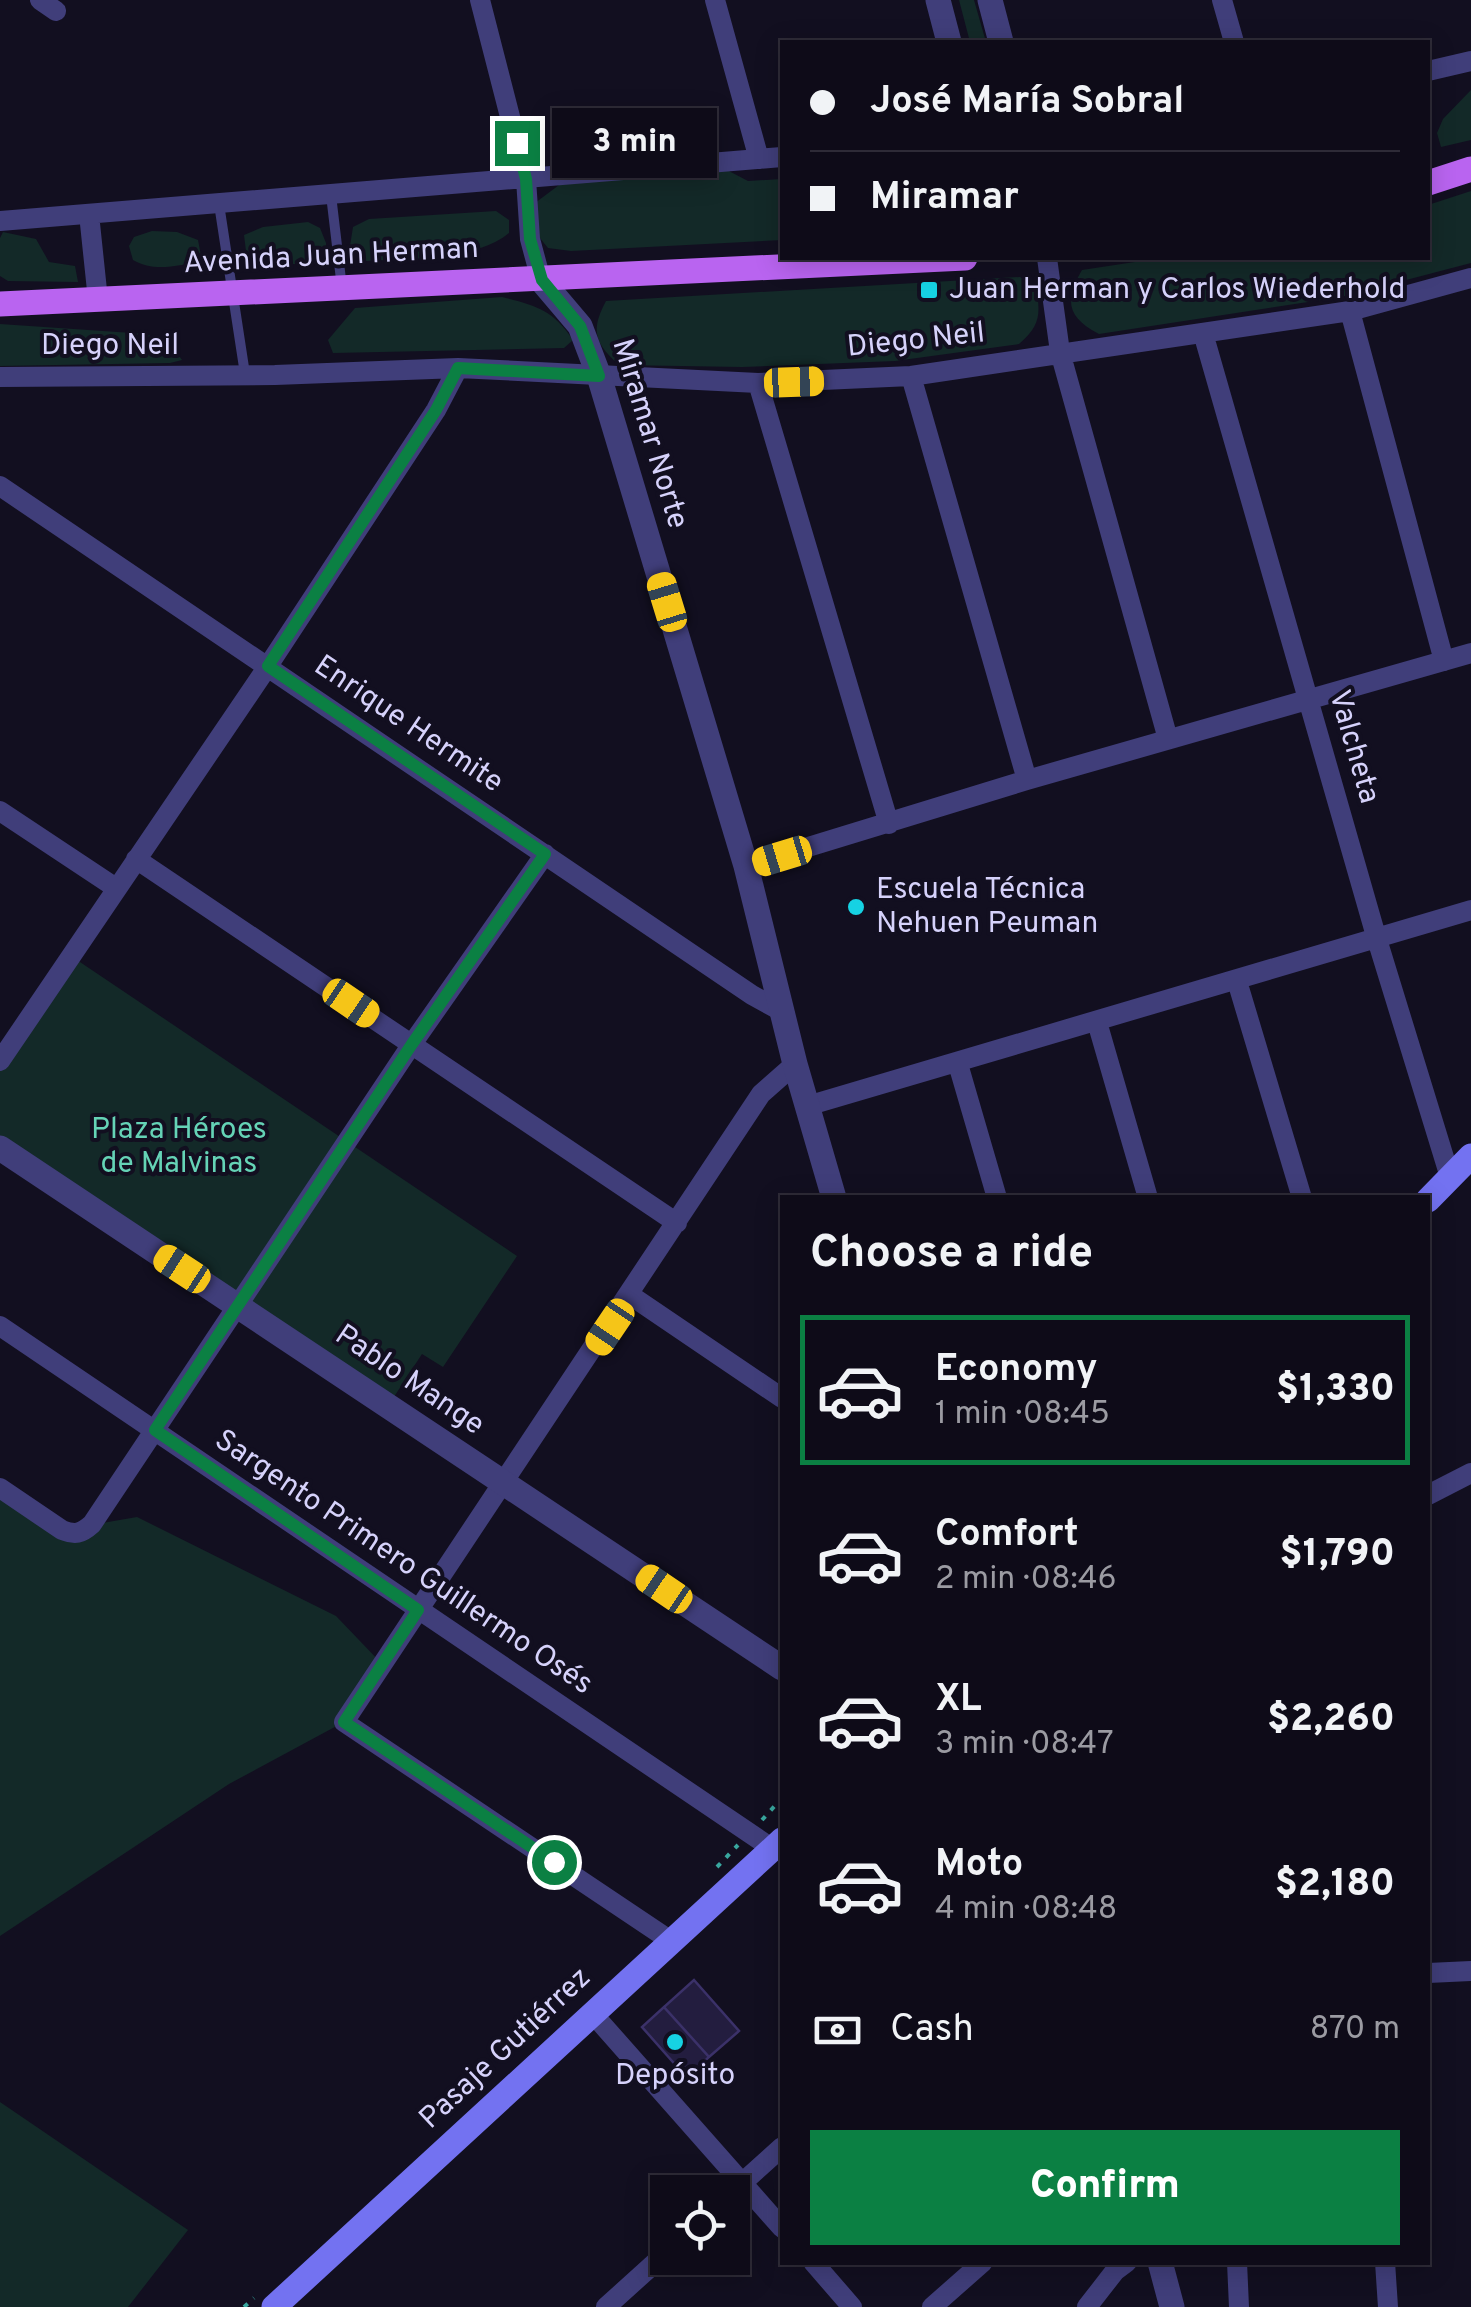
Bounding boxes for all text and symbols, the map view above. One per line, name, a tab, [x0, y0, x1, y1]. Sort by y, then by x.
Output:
text: José María Sobral	[870, 78, 1184, 127]
callout: 3 min	[552, 108, 717, 178]
route end	[495, 121, 540, 166]
text: 3 min	[592, 123, 677, 163]
text: Miramar	[870, 174, 1019, 223]
street label: Avenida Juan Herman	[182, 231, 480, 283]
place label: Juan Herman y Carlos Wiederhold	[949, 272, 1405, 309]
marker: Juan Herman y Carlos Wiederhold	[918, 279, 940, 301]
street label: Diego Neil	[845, 315, 987, 367]
street label: Diego Neil	[41, 328, 179, 365]
street label: Miramar Norte	[603, 335, 695, 533]
car	[763, 366, 825, 398]
car	[644, 569, 690, 635]
street label: Enrique Hermite	[306, 648, 510, 802]
street label: Valcheta	[1319, 686, 1387, 808]
car	[749, 833, 815, 879]
place label: Escuela Técnica Nehuen Peuman	[876, 872, 1098, 943]
marker: Escuela Técnica Nehuen Peuman	[845, 896, 867, 918]
car	[318, 974, 384, 1032]
park label: Plaza Héroes de Malvinas	[91, 1112, 267, 1183]
text: Choose a ride	[810, 1226, 1093, 1283]
car	[149, 1240, 215, 1298]
car	[581, 1294, 639, 1360]
street label: Pablo Mange	[327, 1318, 491, 1444]
icon: car	[815, 1345, 905, 1435]
text: Economy	[935, 1346, 1097, 1395]
text: $1,330	[1276, 1366, 1395, 1415]
text: 1 min · 08:45	[935, 1395, 1110, 1435]
street label: Sargento Primero Guillermo Osés	[207, 1422, 599, 1704]
icon: car	[815, 1510, 905, 1600]
text: Comfort	[935, 1511, 1079, 1560]
text: $1,790	[1280, 1531, 1395, 1580]
car	[631, 1560, 697, 1618]
text: 2 min · 08:46	[935, 1560, 1117, 1600]
icon: car	[815, 1675, 905, 1765]
text: XL	[935, 1676, 982, 1725]
text: $2,260	[1267, 1696, 1395, 1745]
text: 3 min · 08:47	[935, 1725, 1114, 1765]
route start	[532, 1840, 577, 1885]
icon: car	[815, 1840, 905, 1930]
text: Moto	[935, 1841, 1023, 1890]
text: $2,180	[1275, 1861, 1395, 1910]
text: 4 min · 08:48	[935, 1890, 1117, 1930]
street label: Pasaje Gutiérrez	[413, 1960, 599, 2138]
icon: cash	[810, 2003, 865, 2058]
text: Cash	[890, 2006, 974, 2055]
text: 870 m	[1310, 2010, 1400, 2050]
marker: Depósito	[664, 2031, 686, 2053]
place label: Depósito	[615, 2058, 735, 2095]
button: Confirm	[810, 2130, 1400, 2245]
map controls	[650, 2175, 750, 2275]
button: locate	[650, 2175, 750, 2275]

